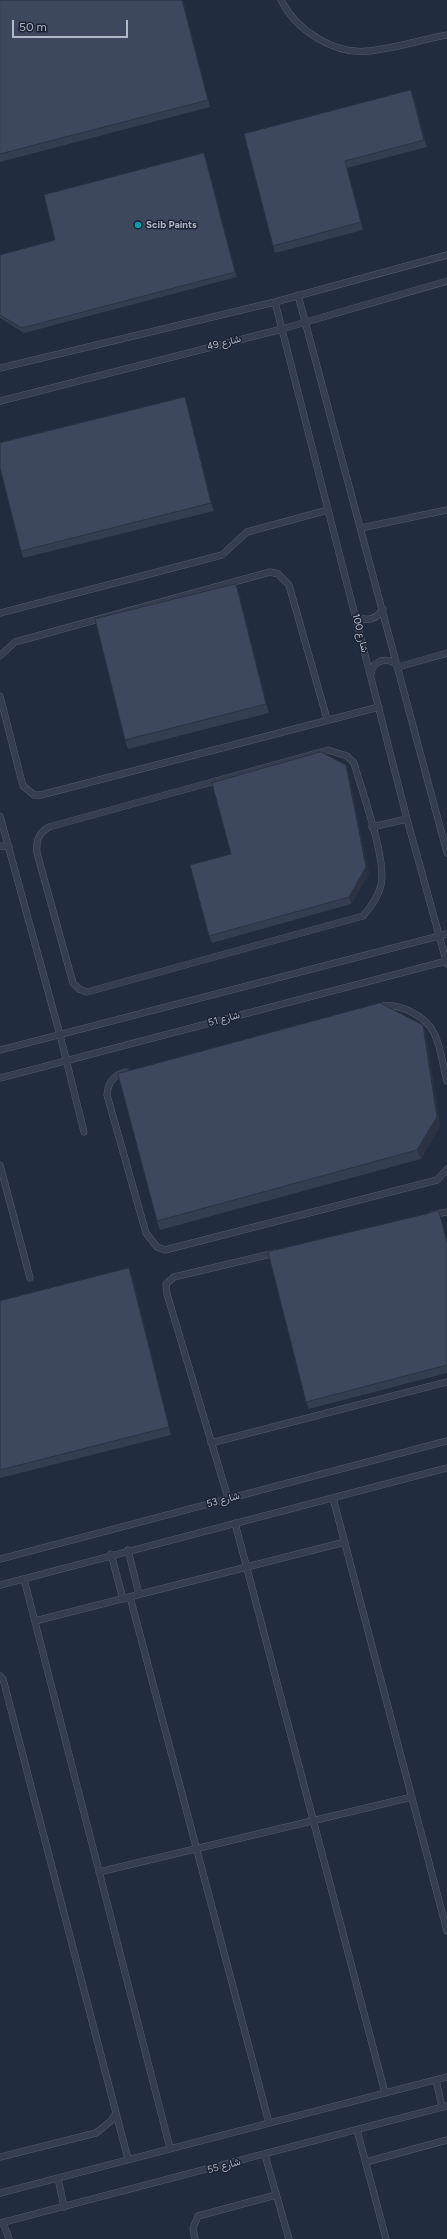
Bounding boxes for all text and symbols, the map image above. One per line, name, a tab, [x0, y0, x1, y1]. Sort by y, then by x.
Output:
scale bar	[14, 12, 130, 38]
text: 50 m	[19, 20, 47, 34]
place label: Scib Paints	[146, 219, 197, 231]
marker: Scib Paints	[133, 220, 143, 230]
street label: شارع 49	[206, 333, 242, 353]
street label: شارع 100	[349, 612, 371, 654]
street label: شارع 51	[207, 1009, 241, 1029]
street label: شارع 53	[205, 1490, 241, 1510]
street label: شارع 55	[206, 2156, 242, 2176]

